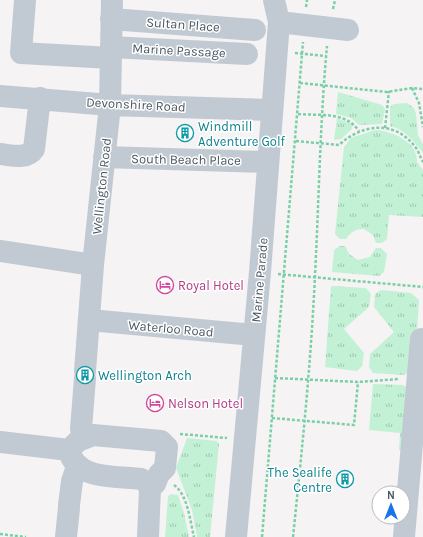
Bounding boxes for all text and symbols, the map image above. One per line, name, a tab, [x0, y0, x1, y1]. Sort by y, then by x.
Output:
street label: Sultan Place	[146, 14, 221, 35]
street label: Marine Passage	[132, 41, 226, 60]
street label: Devonshire Road	[86, 94, 186, 115]
place label: Windmill Adventure Golf	[198, 119, 286, 149]
building icon: Windmill Adventure Golf	[175, 123, 195, 143]
street label: Wellington Road	[89, 137, 114, 235]
street label: South Beach Place	[131, 151, 241, 168]
street label: Marine Parade	[248, 237, 271, 323]
hotel icon: Royal Hotel	[155, 275, 175, 295]
place label: Royal Hotel	[178, 278, 244, 293]
street label: Waterloo Road	[128, 317, 214, 340]
building icon: Wellington Arch	[75, 365, 95, 385]
place label: Wellington Arch	[98, 368, 192, 383]
hotel icon: Nelson Hotel	[145, 393, 165, 413]
place label: Nelson Hotel	[168, 396, 243, 411]
place label: The Sealife Centre	[268, 465, 332, 495]
building icon: The Sealife Centre	[335, 469, 355, 489]
north arrow	[371, 485, 411, 525]
text: N	[387, 489, 395, 502]

